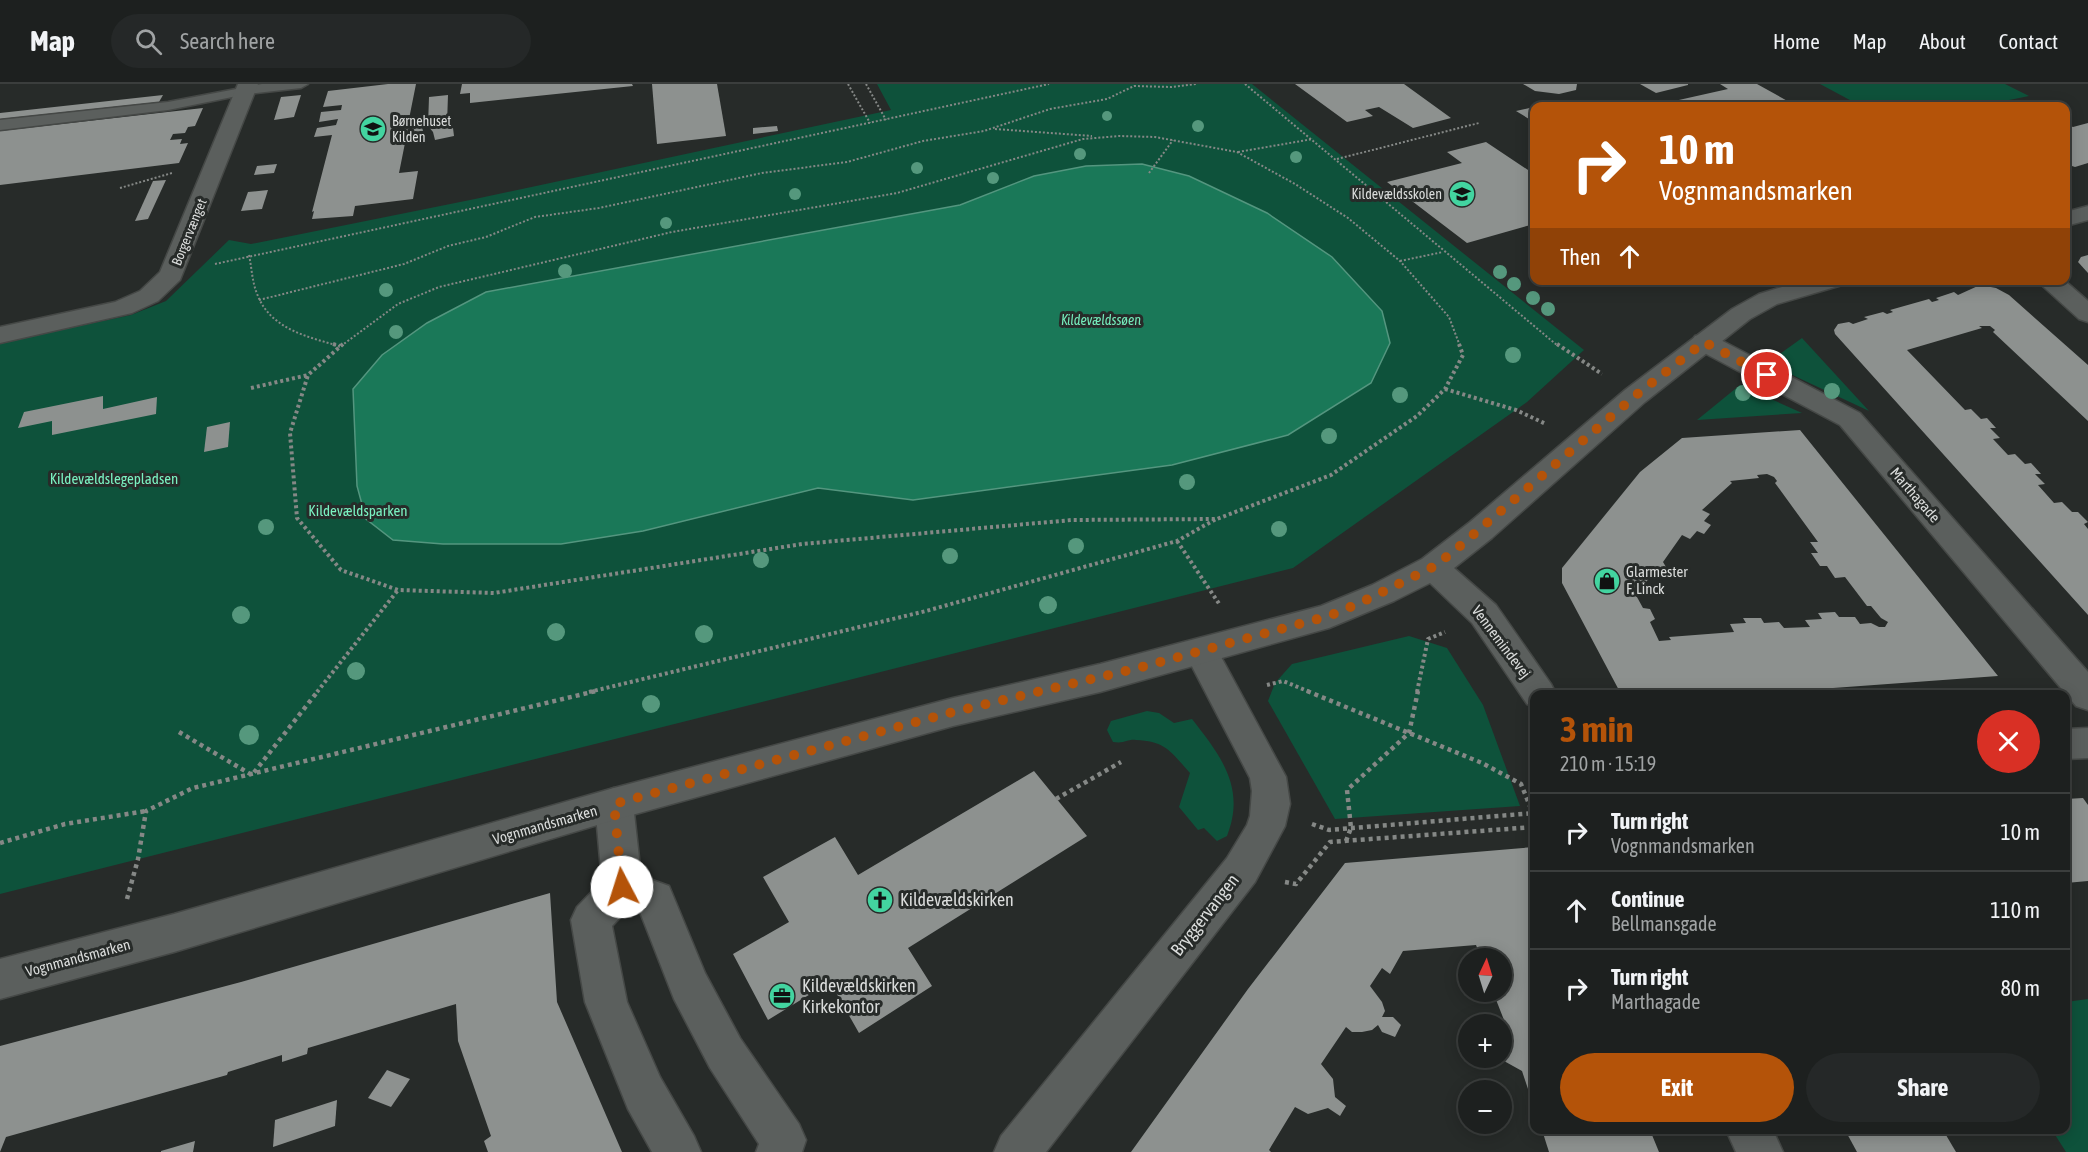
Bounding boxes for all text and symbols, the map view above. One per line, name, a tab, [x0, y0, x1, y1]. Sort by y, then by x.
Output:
search box	[111, 14, 531, 68]
text: Map	[30, 25, 75, 57]
icon: search	[132, 25, 165, 58]
text: Search here	[180, 28, 275, 54]
text: Home	[1773, 29, 1820, 53]
text: Map	[1853, 29, 1887, 53]
text: About	[1920, 29, 1966, 53]
text: Contact	[1999, 29, 2058, 53]
place label: Børnehuset Kilden	[392, 113, 451, 145]
school or university icon: Børnehuset Kilden	[358, 114, 388, 144]
text: 10 m	[1659, 125, 1734, 173]
icon: right	[1560, 126, 1638, 204]
text: Vognmandsmarken	[1659, 175, 1853, 206]
school or university icon: Kildevældsskolen	[1447, 179, 1477, 209]
place label: Kildevældsskolen	[1352, 186, 1442, 202]
street label: Borgervænget	[168, 196, 210, 268]
icon: ahead	[1613, 240, 1646, 273]
text: Then	[1560, 244, 1601, 270]
water label: Kildevældssøen	[1061, 312, 1141, 328]
pin	[1741, 349, 1792, 400]
icon: arrive	[1750, 358, 1783, 391]
street label: Marthagade	[1887, 464, 1944, 526]
park label: Kildevældslegepladsen	[50, 470, 178, 487]
park label: Kildevældsparken	[308, 502, 408, 519]
place label: Glarmester F. Linck	[1626, 563, 1688, 597]
shop icon: Glarmester F. Linck	[1592, 566, 1622, 596]
street label: Vennemindevej	[1469, 602, 1534, 681]
text: 3 min	[1560, 708, 1634, 750]
button: close	[1977, 710, 2040, 773]
text: 210 m · 15:19	[1560, 752, 1656, 775]
street label: Vognmandsmarken	[491, 802, 599, 848]
text: Turn right	[1611, 808, 1688, 834]
icon: right	[1560, 816, 1593, 849]
text: 10 m	[2000, 819, 2040, 845]
text: Vognmandsmarken	[1611, 834, 1755, 857]
position arrow	[590, 855, 654, 919]
street label: Bryggervangen	[1166, 870, 1243, 960]
church icon: Kildevældskirken	[865, 885, 895, 915]
text: Continue	[1611, 886, 1685, 912]
place label: Kildevældskirken	[900, 889, 1014, 910]
icon: ahead	[1560, 894, 1593, 927]
text: 110 m	[1990, 897, 2040, 923]
text: Bellmansgade	[1611, 912, 1717, 935]
street label: Vognmandsmarken	[24, 935, 132, 980]
north arrow	[1458, 948, 1512, 1002]
map controls	[1458, 948, 1512, 1134]
text: Turn right	[1611, 964, 1688, 990]
icon: right	[1560, 972, 1593, 1005]
place label: Kildevældskirken Kirkekontor	[802, 975, 916, 1017]
text: 80 m	[2000, 975, 2040, 1001]
office icon: Kildevældskirken Kirkekontor	[767, 981, 797, 1011]
text: Marthagade	[1611, 990, 1700, 1013]
button: +	[1458, 1014, 1512, 1068]
button: Exit	[1560, 1053, 1794, 1122]
button: Share	[1806, 1053, 2040, 1122]
button: −	[1458, 1080, 1512, 1134]

